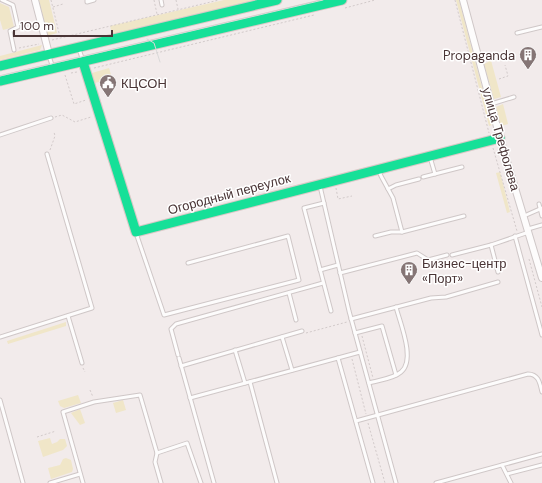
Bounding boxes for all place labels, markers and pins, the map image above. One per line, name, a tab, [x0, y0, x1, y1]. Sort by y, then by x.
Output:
building icon: Propaganda	[518, 45, 538, 70]
place label: Propaganda	[443, 47, 515, 64]
public building icon: КЦСОН	[98, 73, 118, 98]
place label: КЦСОН	[121, 75, 167, 92]
place label: Бизнес-центр «Порт»	[422, 255, 507, 287]
building icon: Бизнес-центр «Порт»	[399, 260, 419, 285]

